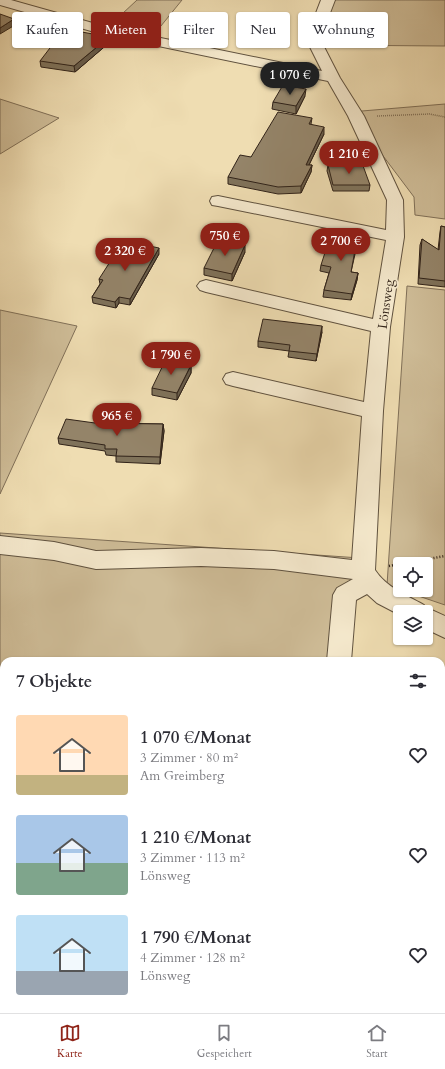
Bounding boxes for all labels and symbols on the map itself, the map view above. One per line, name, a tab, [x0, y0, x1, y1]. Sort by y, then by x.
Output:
pin: 1 070 €	[253, 62, 327, 96]
pin: 1 210 €	[312, 141, 386, 175]
pin: 750 €	[197, 223, 253, 257]
pin: 2 700 €	[304, 228, 378, 262]
pin: 2 320 €	[88, 238, 162, 272]
street label: Lönsweg	[374, 277, 398, 330]
pin: 1 790 €	[134, 342, 208, 376]
pin: 965 €	[89, 403, 145, 437]

